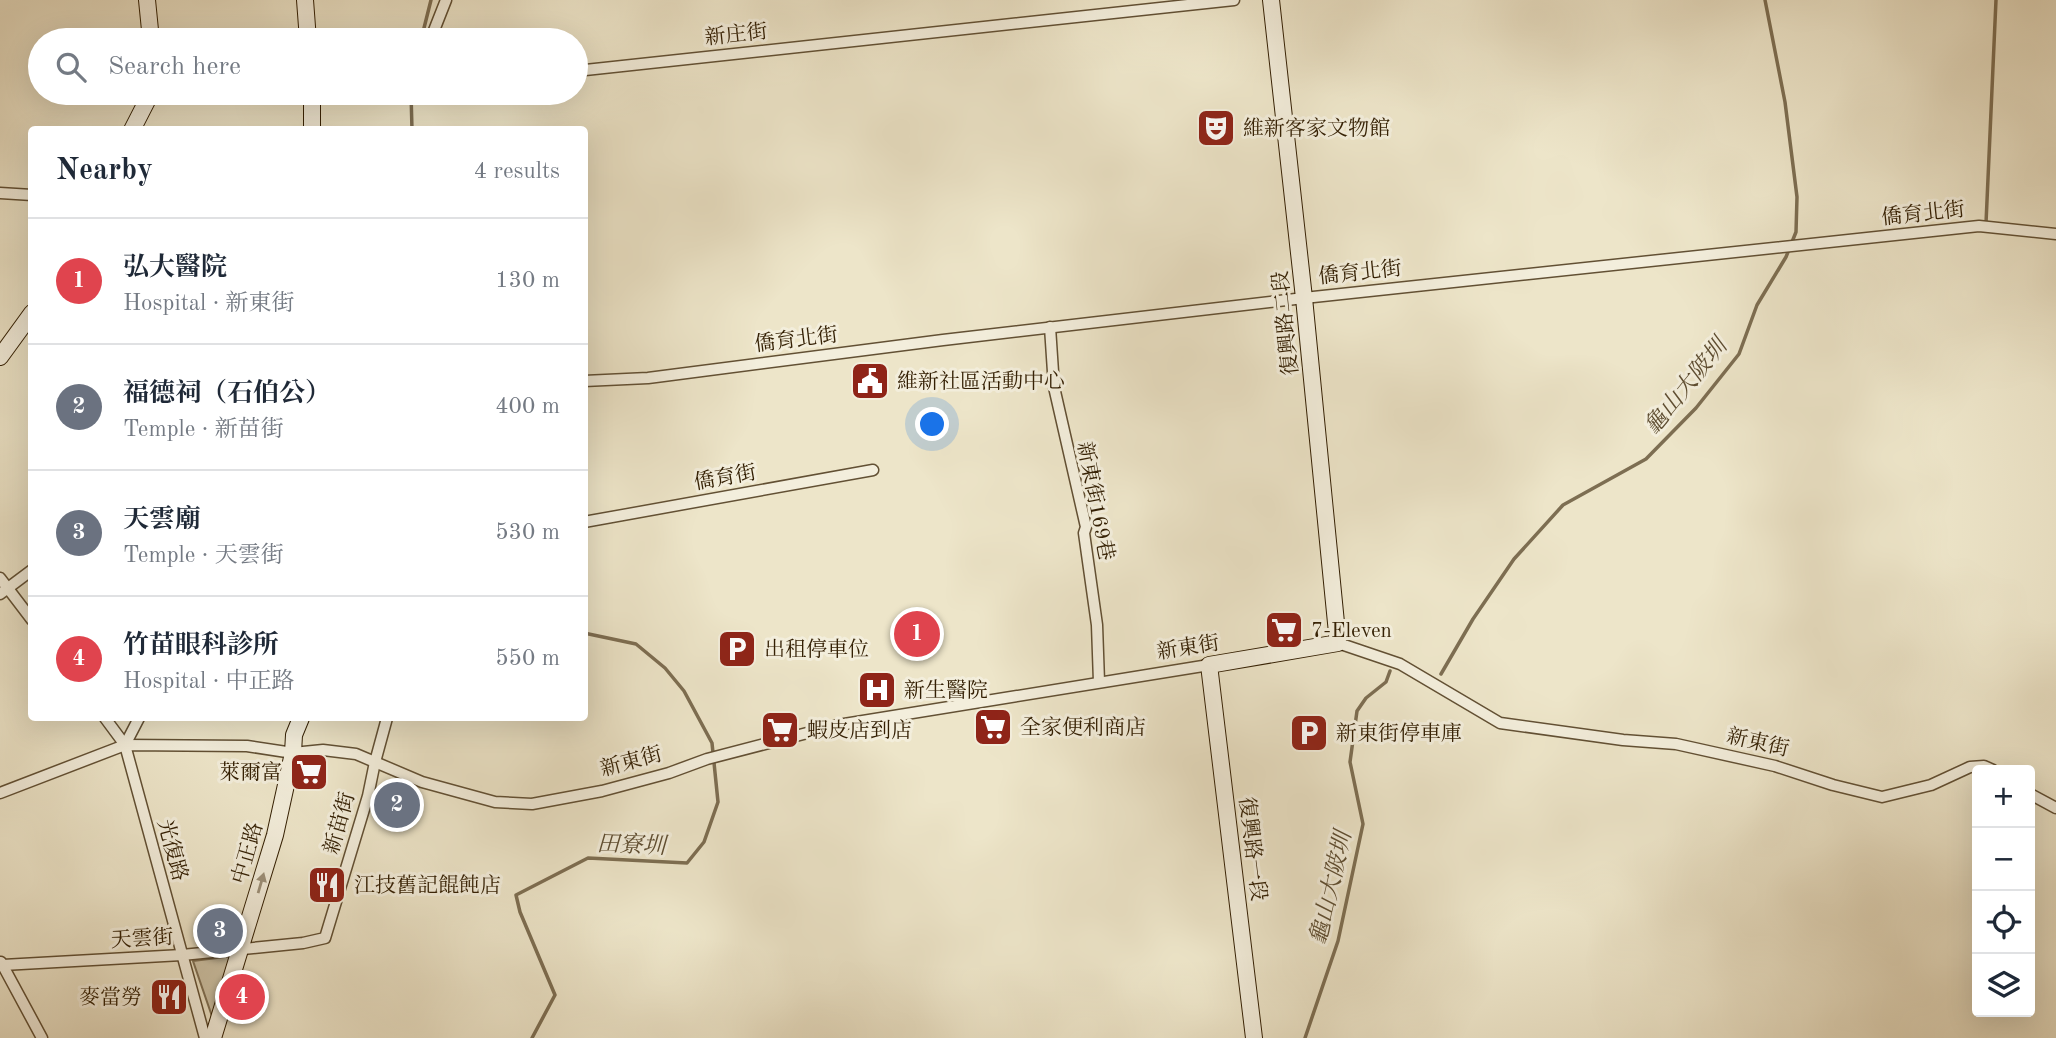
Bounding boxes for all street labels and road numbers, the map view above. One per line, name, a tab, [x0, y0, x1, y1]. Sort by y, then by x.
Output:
street label: 新庄街	[704, 20, 769, 49]
street label: 僑育北街	[1880, 198, 1966, 229]
street label: 僑育北街	[1317, 257, 1403, 288]
street label: 復興路二段	[1269, 270, 1302, 376]
street label: 僑育北街	[753, 323, 839, 356]
street label: 新東街169巷	[1073, 440, 1118, 562]
street label: 僑育街	[692, 461, 758, 494]
street label: 新東街	[1155, 631, 1221, 664]
street label: 新東街	[1725, 724, 1791, 761]
street label: 新東街	[598, 742, 665, 781]
street label: 新苗街	[320, 790, 359, 857]
street label: 復興路一段	[1235, 796, 1270, 903]
street label: 光復路	[153, 817, 192, 884]
street label: 中正路	[228, 820, 267, 887]
street label: 天雲街	[110, 925, 174, 952]

